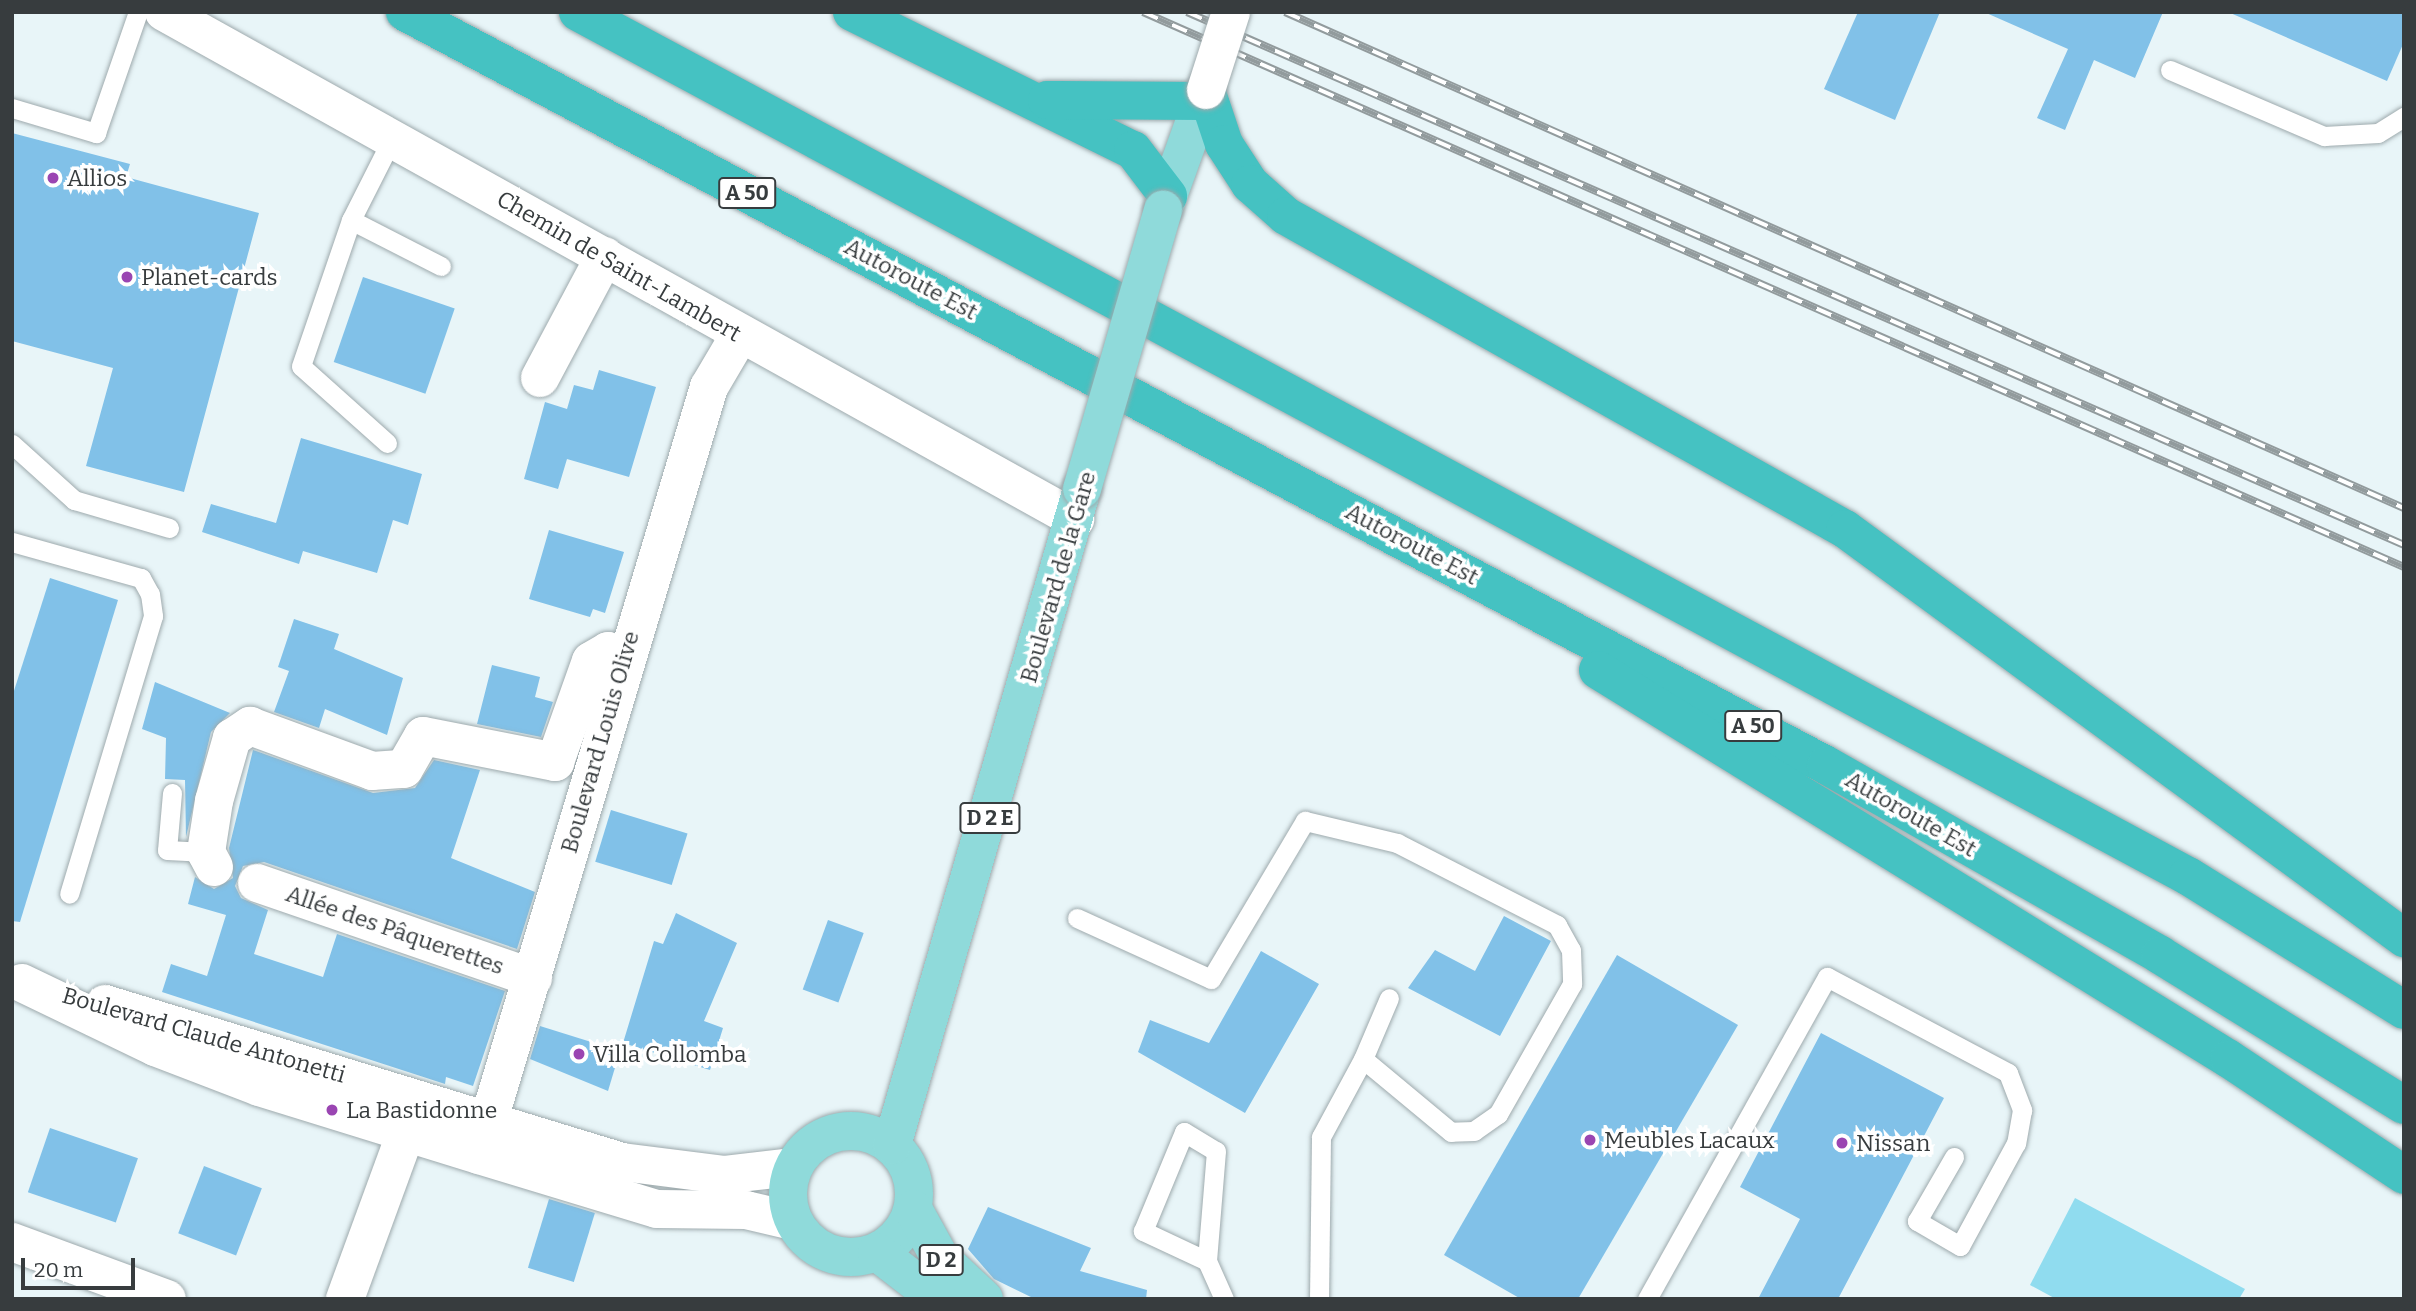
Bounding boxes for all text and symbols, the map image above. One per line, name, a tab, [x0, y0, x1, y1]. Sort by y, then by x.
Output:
place label: Allios	[67, 164, 127, 192]
marker: Allios	[45, 170, 61, 186]
road number: A 50	[717, 176, 777, 210]
street label: Chemin de Saint-Lambert	[492, 185, 746, 347]
street label: Autoroute Est	[840, 232, 982, 326]
place label: Planet-cards	[141, 263, 278, 291]
marker: Planet-cards	[119, 269, 135, 285]
street label: Boulevard de la Gare	[1015, 468, 1101, 686]
street label: Autoroute Est	[1341, 497, 1483, 591]
street label: Boulevard Louis Olive	[555, 628, 645, 856]
road number: A 50	[1723, 708, 1783, 744]
street label: Autoroute Est	[1841, 765, 1981, 863]
road number: D 2 E	[958, 800, 1021, 836]
street label: Allée des Pâquerettes	[282, 880, 508, 980]
street label: Boulevard Claude Antonetti	[59, 981, 349, 1089]
place label: Villa Collomba	[593, 1040, 747, 1068]
marker: Villa Collomba	[571, 1046, 587, 1062]
place label: La Bastidonne	[346, 1096, 497, 1124]
marker: La Bastidonne	[324, 1102, 340, 1118]
place label: Meubles Lacaux	[1604, 1126, 1775, 1154]
place label: Nissan	[1856, 1129, 1930, 1157]
marker: Meubles Lacaux	[1582, 1132, 1598, 1148]
marker: Nissan	[1834, 1135, 1850, 1151]
road number: D 2	[918, 1242, 964, 1278]
scale bar	[24, 1244, 138, 1288]
text: 20 m	[34, 1257, 83, 1283]

